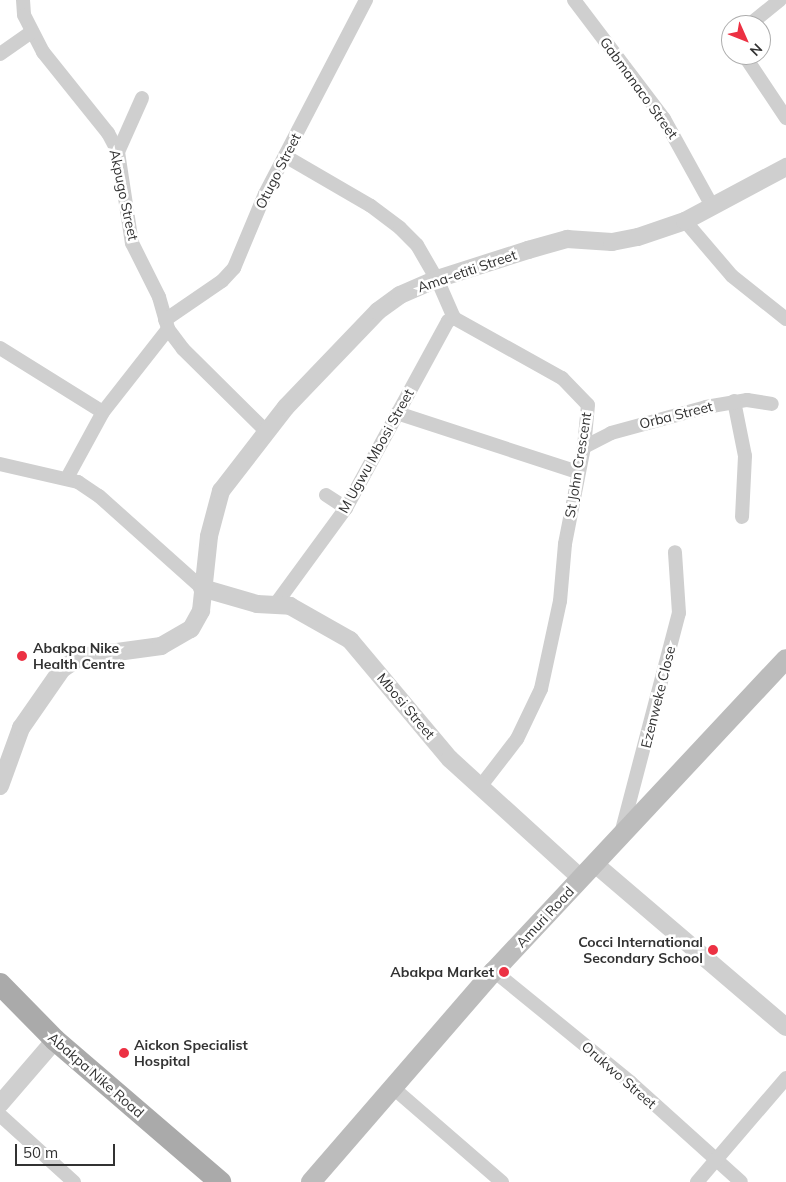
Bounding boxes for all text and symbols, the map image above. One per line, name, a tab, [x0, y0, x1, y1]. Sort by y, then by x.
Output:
north arrow	[721, 15, 771, 65]
street label: Gabmanaco Street	[597, 34, 681, 142]
text: N	[746, 40, 766, 60]
street label: Otugo Street	[252, 130, 304, 212]
street label: Akpugo Street	[106, 148, 142, 242]
street label: Ama-etiti Street	[415, 246, 519, 296]
street label: M Ugwu Mbosi Street	[335, 386, 417, 516]
street label: Orba Street	[638, 398, 714, 432]
street label: St John Crescent	[561, 411, 595, 519]
place label: Abakpa Nike Health Centre	[33, 640, 125, 672]
street label: Ezenweke Close	[637, 644, 679, 750]
marker: Abakpa Nike Health Centre	[15, 649, 29, 663]
street label: Mbosi Street	[374, 670, 438, 742]
street label: Amuri Road	[513, 883, 577, 951]
place label: Cocci International Secondary School	[578, 934, 703, 966]
marker: Cocci International Secondary School	[707, 944, 719, 956]
place label: Abakpa Market	[390, 964, 494, 980]
marker: Abakpa Market	[498, 966, 510, 978]
street label: Abakpa Nike Road	[45, 1029, 147, 1121]
place label: Aickon Specialist Hospital	[134, 1037, 248, 1070]
street label: Orukwo Street	[578, 1038, 660, 1112]
marker: Aickon Specialist Hospital	[118, 1047, 130, 1059]
scale bar	[18, 1134, 118, 1166]
text: 50 m	[23, 1143, 58, 1162]

